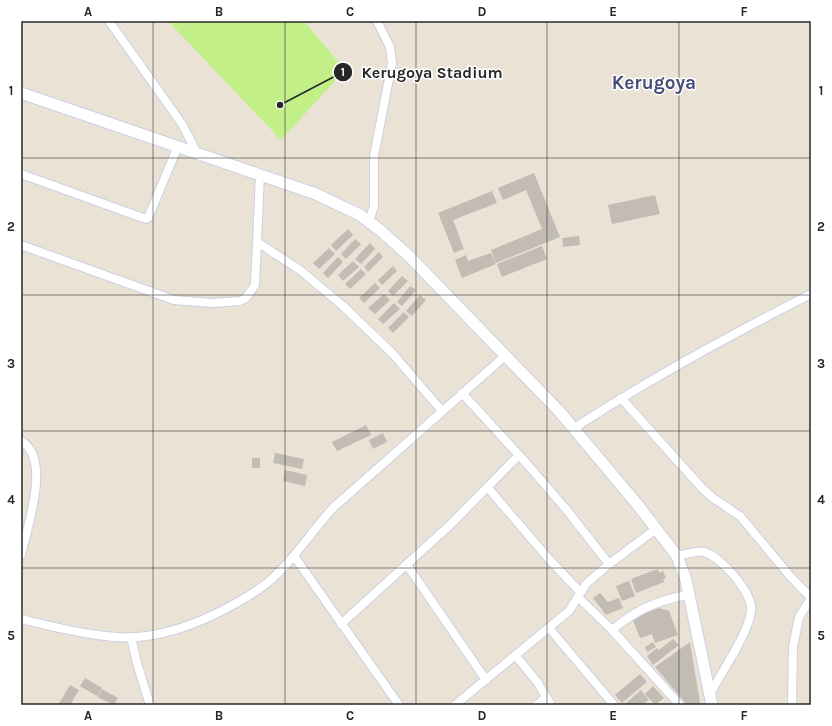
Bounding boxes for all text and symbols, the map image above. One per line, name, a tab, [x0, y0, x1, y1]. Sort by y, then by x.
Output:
text: A	[84, 4, 92, 19]
text: B	[215, 4, 223, 19]
text: C	[346, 4, 354, 19]
text: D	[478, 4, 487, 19]
text: E	[609, 4, 617, 19]
text: F	[740, 4, 748, 19]
callout: Kerugoya Stadium	[333, 58, 510, 86]
text: Kerugoya Stadium	[361, 63, 503, 82]
text: 1	[341, 65, 345, 79]
district label: Kerugoya	[612, 72, 696, 94]
text: 1	[9, 83, 13, 98]
text: 1	[819, 83, 823, 98]
text: 2	[7, 219, 15, 234]
text: 2	[817, 219, 825, 234]
text: 3	[7, 356, 15, 371]
text: 3	[817, 356, 825, 371]
text: 4	[7, 492, 15, 507]
text: 4	[817, 492, 825, 507]
text: 5	[7, 628, 15, 643]
text: 5	[817, 628, 825, 643]
text: A	[84, 708, 92, 723]
text: B	[215, 708, 223, 723]
text: C	[346, 708, 354, 723]
text: D	[478, 708, 487, 723]
text: E	[609, 708, 617, 723]
text: F	[740, 708, 748, 723]

